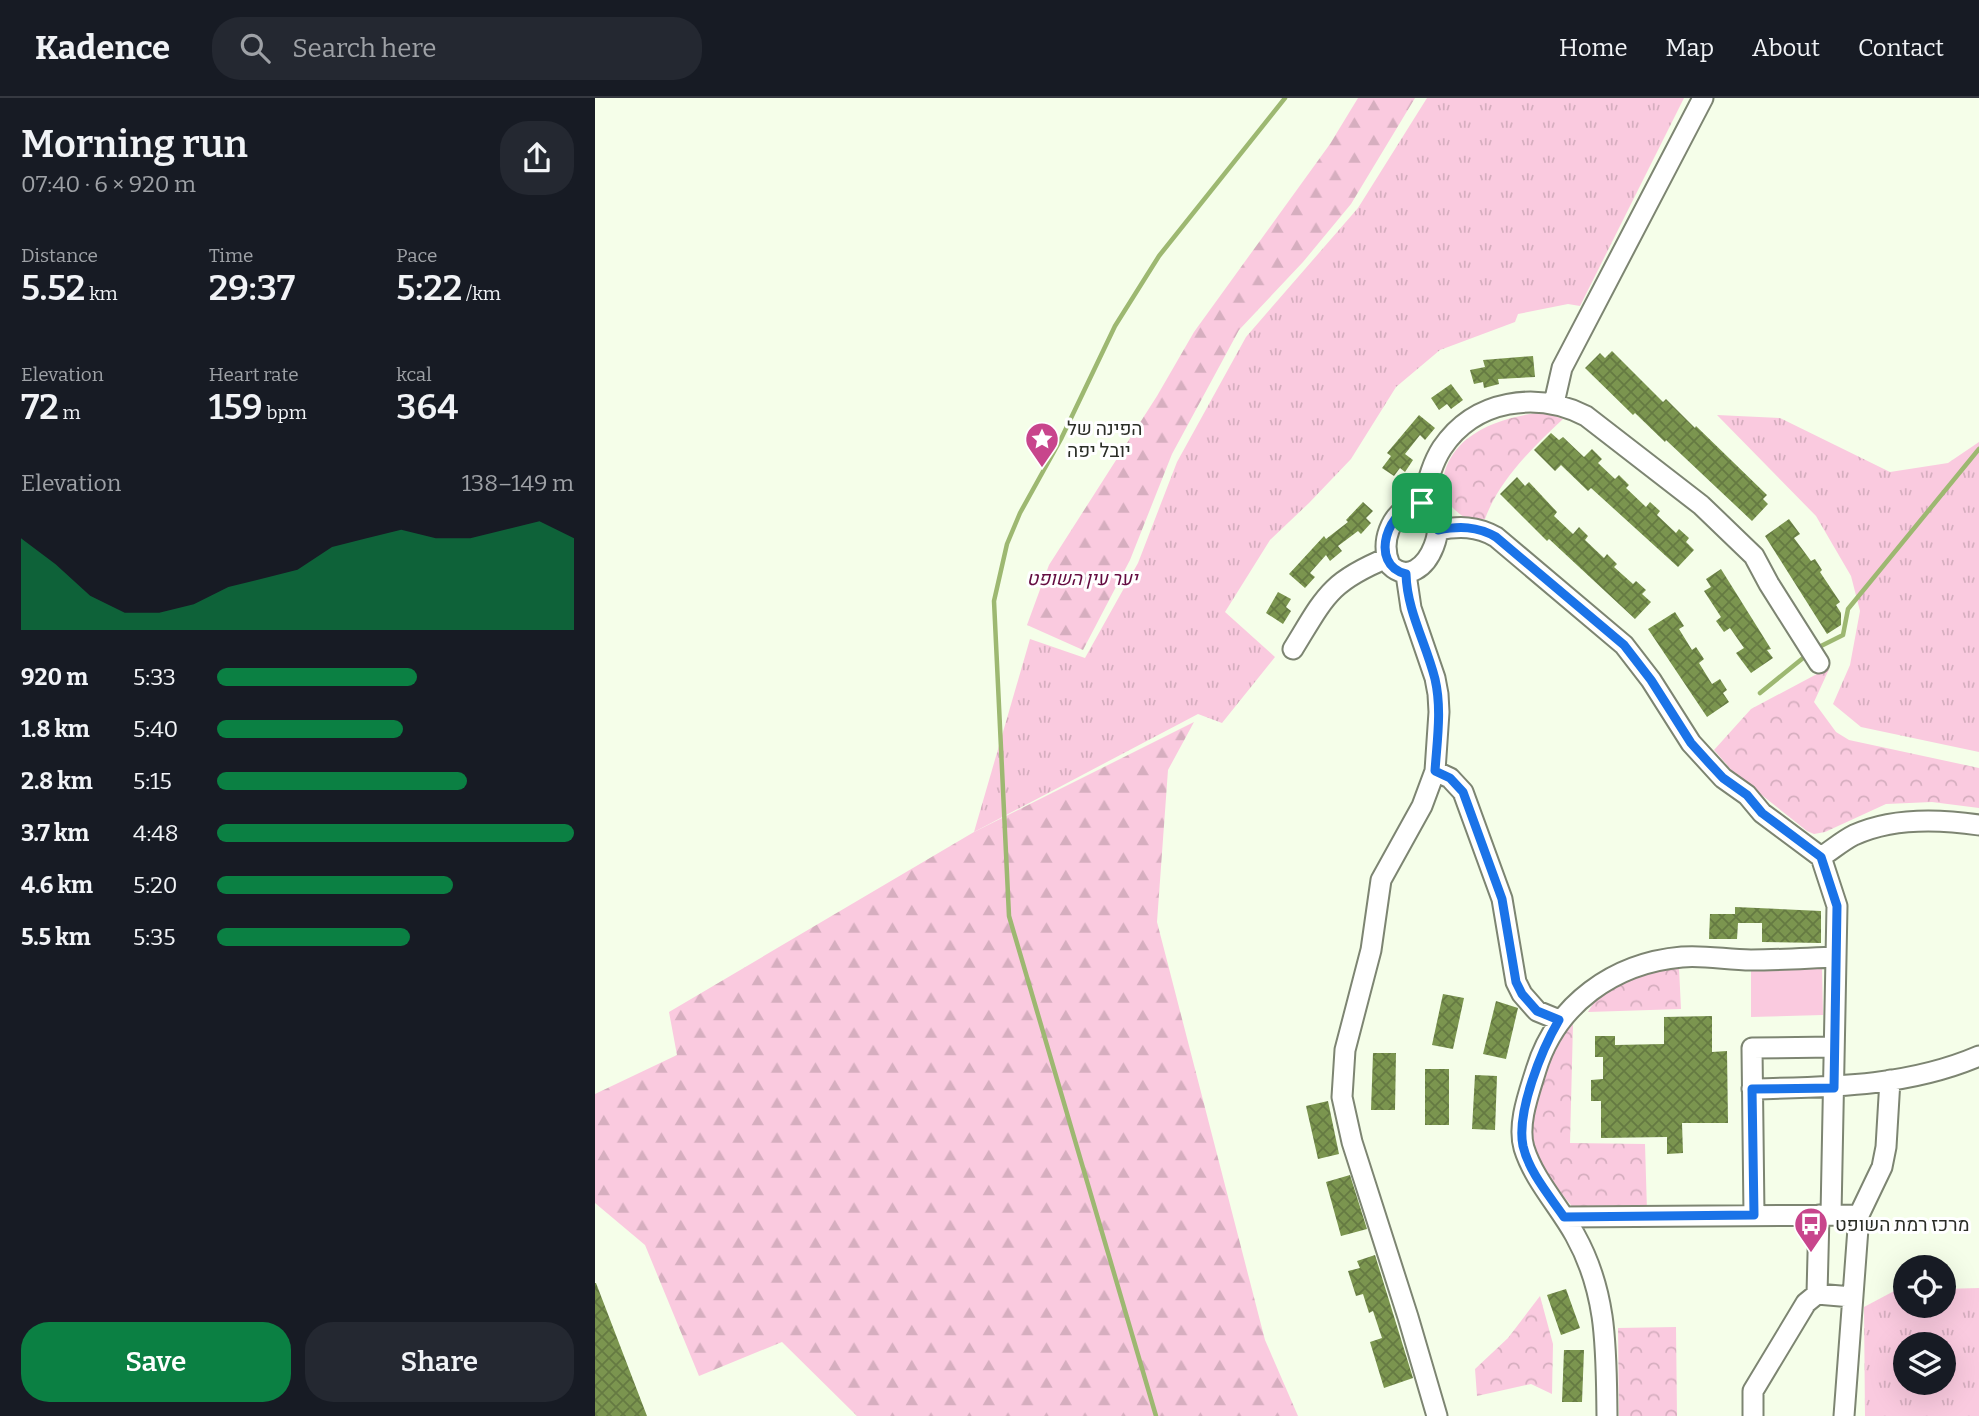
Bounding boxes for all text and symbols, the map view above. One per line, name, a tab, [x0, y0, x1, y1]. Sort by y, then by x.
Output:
search box	[212, 17, 702, 80]
text: Kadence	[35, 28, 170, 68]
icon: search	[236, 29, 274, 67]
text: Search here	[292, 33, 437, 64]
text: Home	[1559, 34, 1628, 62]
text: Map	[1666, 34, 1714, 62]
text: About	[1752, 34, 1820, 62]
text: Contact	[1858, 34, 1944, 62]
text: Morning run	[21, 121, 248, 167]
button: share	[500, 121, 574, 195]
text: 07:40 · 6 × 920 m	[21, 170, 196, 198]
text: Distance	[21, 244, 98, 267]
text: Time	[209, 244, 254, 267]
text: Pace	[396, 244, 437, 267]
text: 5.52	[21, 267, 85, 309]
text: 29:37	[209, 267, 295, 309]
text: 5:22	[396, 267, 462, 309]
text: km	[85, 282, 118, 305]
text: /km	[462, 282, 501, 305]
text: Elevation	[21, 363, 104, 386]
text: Heart rate	[209, 363, 299, 386]
text: kcal	[396, 363, 432, 386]
text: 72	[21, 386, 59, 428]
text: 159	[209, 386, 263, 428]
text: 364	[396, 386, 458, 428]
text: m	[59, 401, 81, 424]
text: bpm	[263, 401, 307, 424]
place label: הפינה של יובל יפה	[1067, 417, 1143, 462]
place icon: הפינה של יובל יפה	[1023, 420, 1061, 469]
text: Elevation	[21, 469, 121, 497]
text: 138–149 m	[462, 469, 574, 497]
pin	[1392, 473, 1452, 533]
icon: arrive	[1403, 484, 1441, 522]
park label: יער עין השופט	[1026, 567, 1139, 590]
text: 920 m	[21, 663, 88, 691]
text: 5:33	[133, 663, 176, 691]
text: 1.8 km	[21, 715, 90, 743]
text: 5:40	[133, 715, 178, 743]
text: 2.8 km	[21, 767, 93, 795]
text: 5:15	[133, 767, 172, 795]
text: 3.7 km	[21, 819, 89, 847]
text: 4:48	[133, 819, 179, 847]
text: 4.6 km	[21, 871, 93, 899]
text: 5:20	[133, 871, 177, 899]
text: 5.5 km	[21, 923, 91, 951]
text: 5:35	[133, 923, 176, 951]
bus stop icon: מרכז רמת השופט	[1792, 1205, 1830, 1254]
place label: מרכז רמת השופט	[1835, 1213, 1970, 1236]
map controls	[1893, 1255, 1956, 1395]
button: locate	[1893, 1255, 1956, 1318]
button: Save	[21, 1322, 291, 1402]
button: Share	[305, 1322, 574, 1402]
button: layers	[1893, 1332, 1956, 1395]

